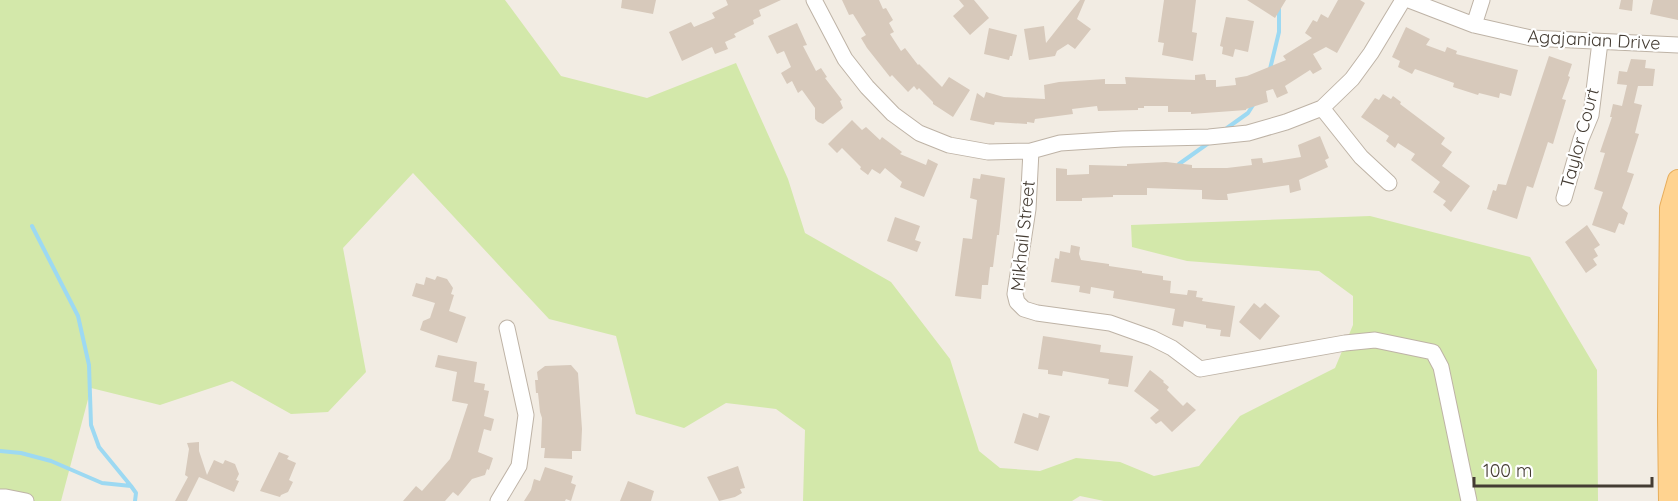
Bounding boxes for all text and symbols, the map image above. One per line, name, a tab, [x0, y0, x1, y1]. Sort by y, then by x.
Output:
street label: Agajanian Drive	[1527, 25, 1661, 54]
street label: Taylor Court	[1555, 85, 1604, 190]
street label: Mikhail Street	[1005, 179, 1040, 293]
scale bar	[1474, 450, 1652, 488]
text: 100 m	[1483, 459, 1532, 482]

